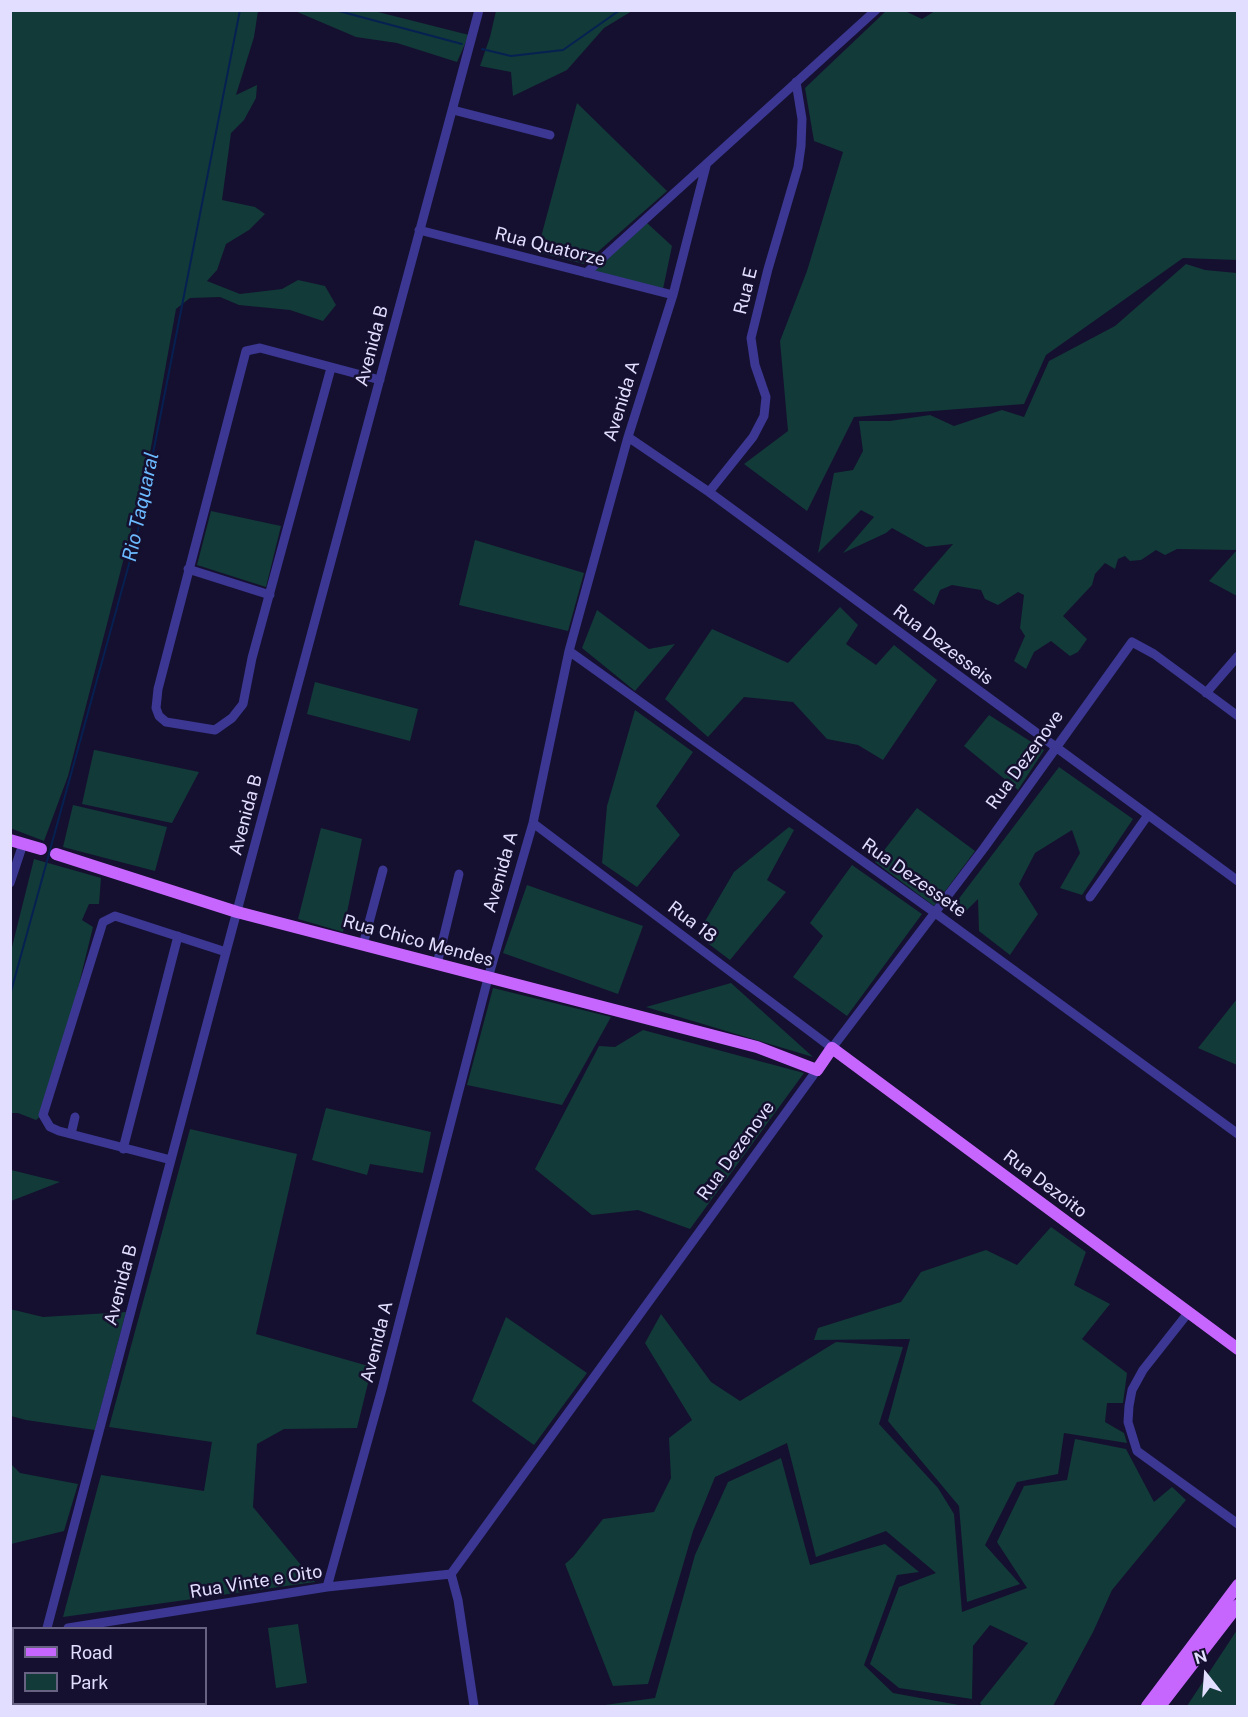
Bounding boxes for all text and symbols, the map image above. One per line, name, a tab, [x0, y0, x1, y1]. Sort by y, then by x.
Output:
street label: Rua Quatorze	[492, 223, 608, 271]
street label: Rua E	[730, 265, 762, 317]
street label: Avenida B	[351, 303, 393, 389]
street label: Avenida A	[599, 358, 645, 444]
water label: Rio Taquaral	[118, 450, 164, 564]
street label: Rua Dezesseis	[889, 600, 997, 690]
street label: Rua Dezenove	[982, 706, 1068, 814]
street label: Avenida B	[225, 772, 267, 858]
street label: Avenida A	[479, 829, 523, 915]
street label: Rua Dezessete	[857, 834, 971, 922]
street label: Rua 18	[663, 897, 721, 947]
street label: Rua Chico Mendes	[340, 911, 496, 971]
street label: Rua Dezenove	[693, 1097, 779, 1205]
street label: Rua Dezoito	[999, 1145, 1091, 1223]
street label: Avenida B	[100, 1242, 142, 1328]
street label: Avenida A	[356, 1299, 398, 1385]
street label: Rua Vinte e Oito	[188, 1561, 324, 1603]
legend	[12, 1627, 207, 1705]
text: Road	[70, 1642, 113, 1663]
north arrow	[1176, 1645, 1236, 1705]
text: N	[1192, 1646, 1209, 1668]
text: Park	[70, 1672, 108, 1693]

